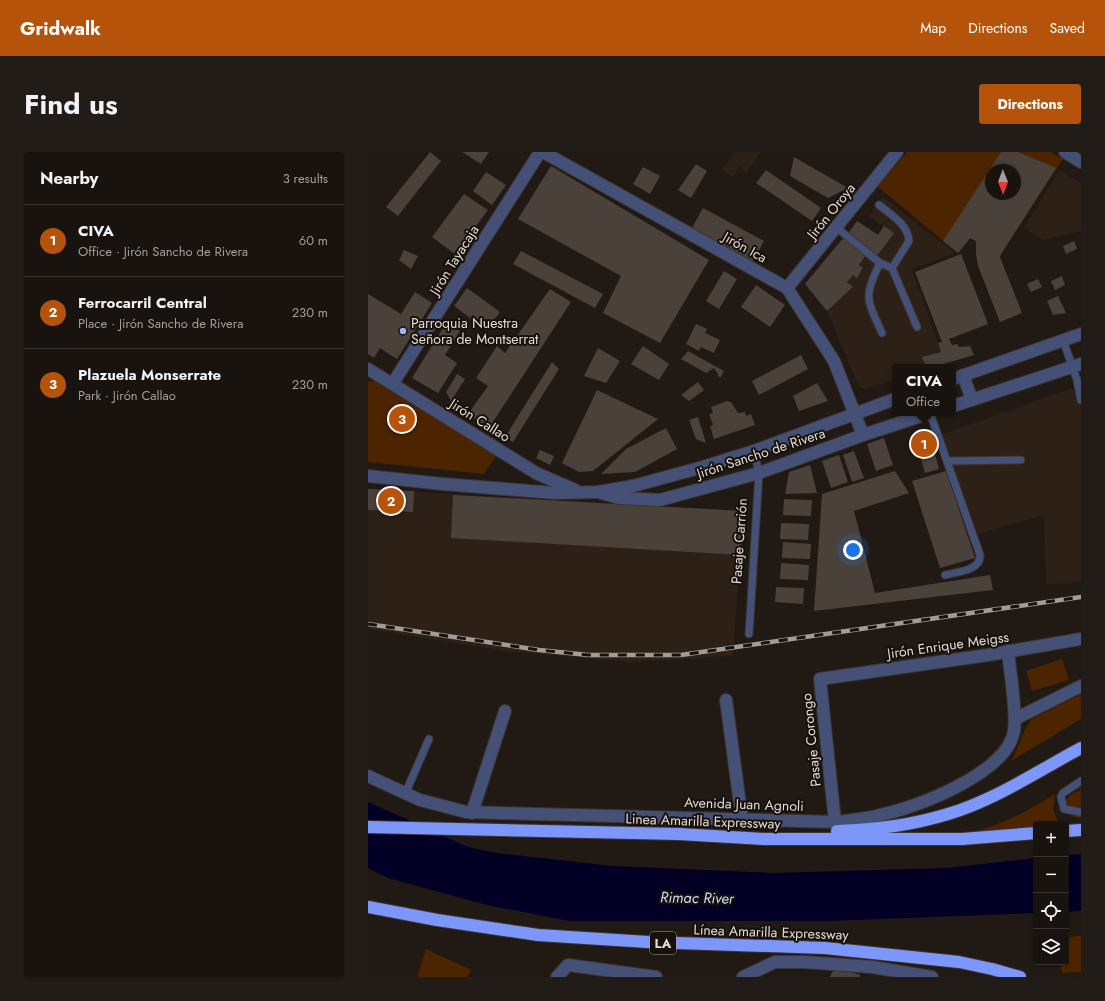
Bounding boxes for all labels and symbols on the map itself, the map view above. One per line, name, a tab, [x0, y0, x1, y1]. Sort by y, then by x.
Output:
north arrow	[985, 164, 1021, 200]
street label: Jirón Oroya	[801, 179, 860, 245]
street label: Jirón Tayacaja	[423, 221, 483, 301]
street label: Jirón Ica	[718, 226, 771, 267]
place label: Parroquia Nuestra Señora de Montserrat	[411, 313, 539, 349]
marker: Parroquia Nuestra Señora de Montserrat	[398, 326, 408, 336]
street label: Jirón Callao	[444, 392, 514, 447]
pin: 3	[389, 404, 415, 434]
street label: Jirón Sancho de Rivera	[692, 423, 828, 484]
pin: 1	[911, 429, 937, 459]
pin: 2	[378, 486, 404, 516]
street label: Pasaje Carrión	[726, 497, 752, 585]
your location	[843, 540, 863, 560]
street label: Jirón Enrique Meigss	[884, 627, 1010, 664]
street label: Pasaje Corongo	[796, 692, 826, 788]
street label: Avenida Juan Agnoli	[684, 792, 804, 816]
street label: Linea Amarilla Expressway	[625, 808, 782, 834]
water label: Rimac River	[660, 886, 735, 910]
street label: Línea Amarilla Expressway	[693, 919, 850, 945]
road number: LA	[650, 932, 676, 954]

